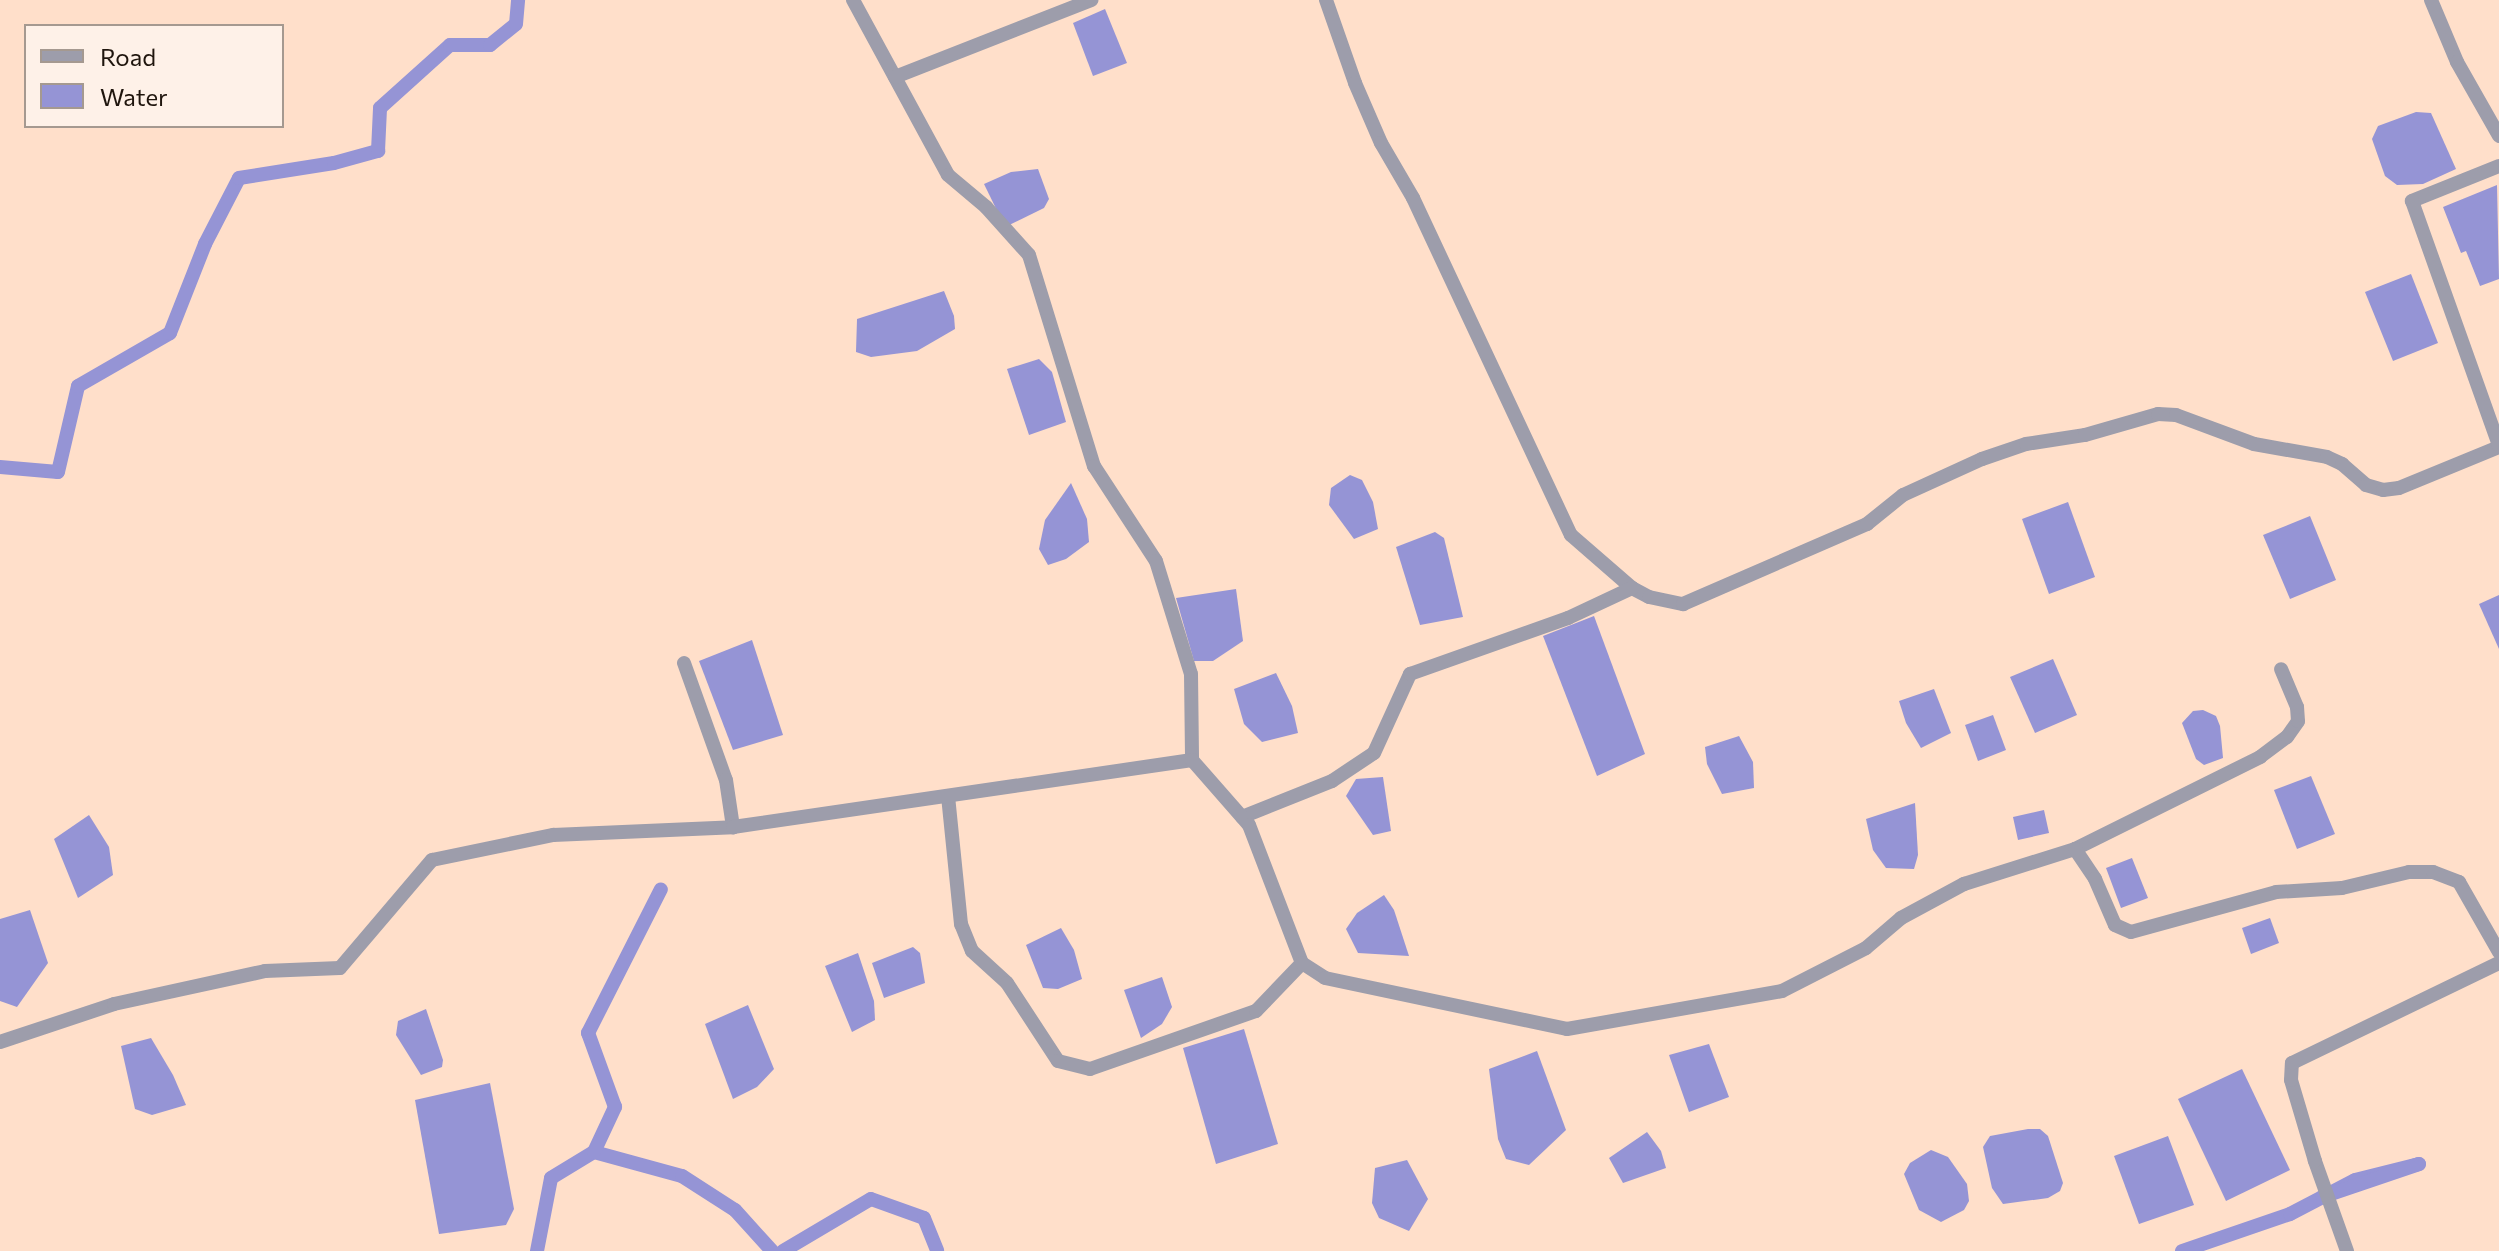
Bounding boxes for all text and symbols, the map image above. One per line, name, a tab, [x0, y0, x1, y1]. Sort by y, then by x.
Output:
legend	[24, 24, 284, 128]
text: Road	[100, 42, 156, 71]
text: Water	[100, 82, 168, 111]

